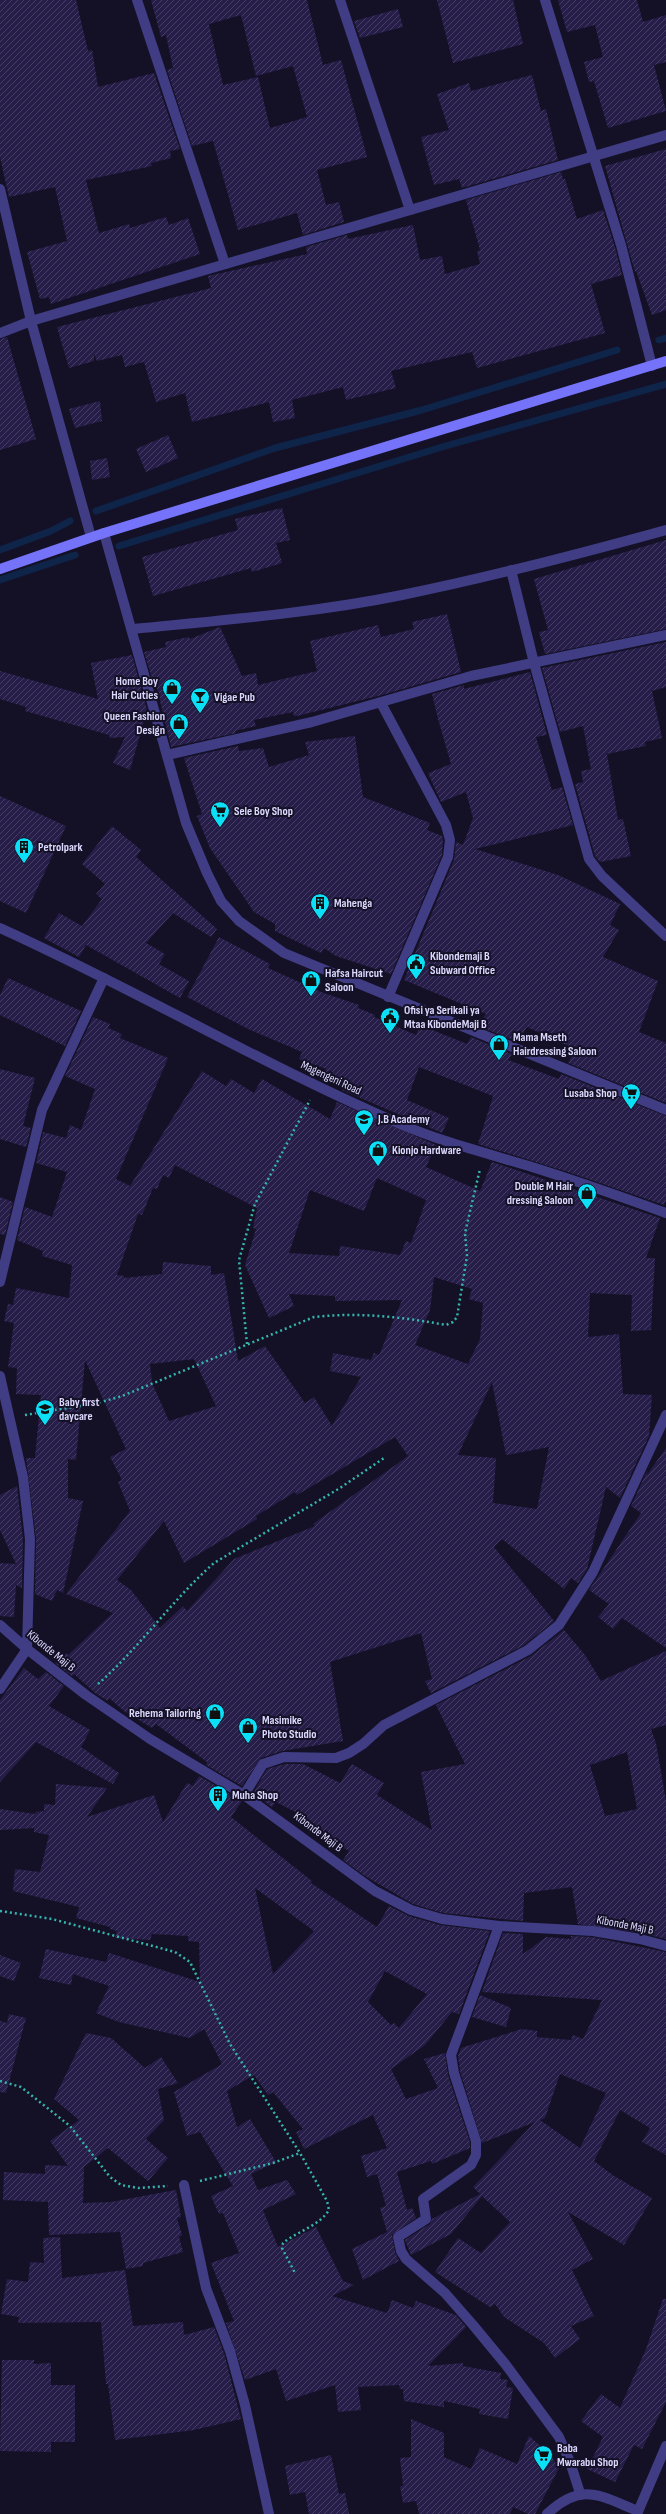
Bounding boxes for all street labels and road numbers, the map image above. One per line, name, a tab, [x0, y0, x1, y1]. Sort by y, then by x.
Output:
street label: Magengeni Road	[298, 1057, 364, 1099]
street label: Kibonde Maji B	[24, 1627, 78, 1675]
street label: Kibonde Maji B	[290, 1809, 346, 1855]
street label: Kibonde Maji B	[595, 1912, 655, 1938]

